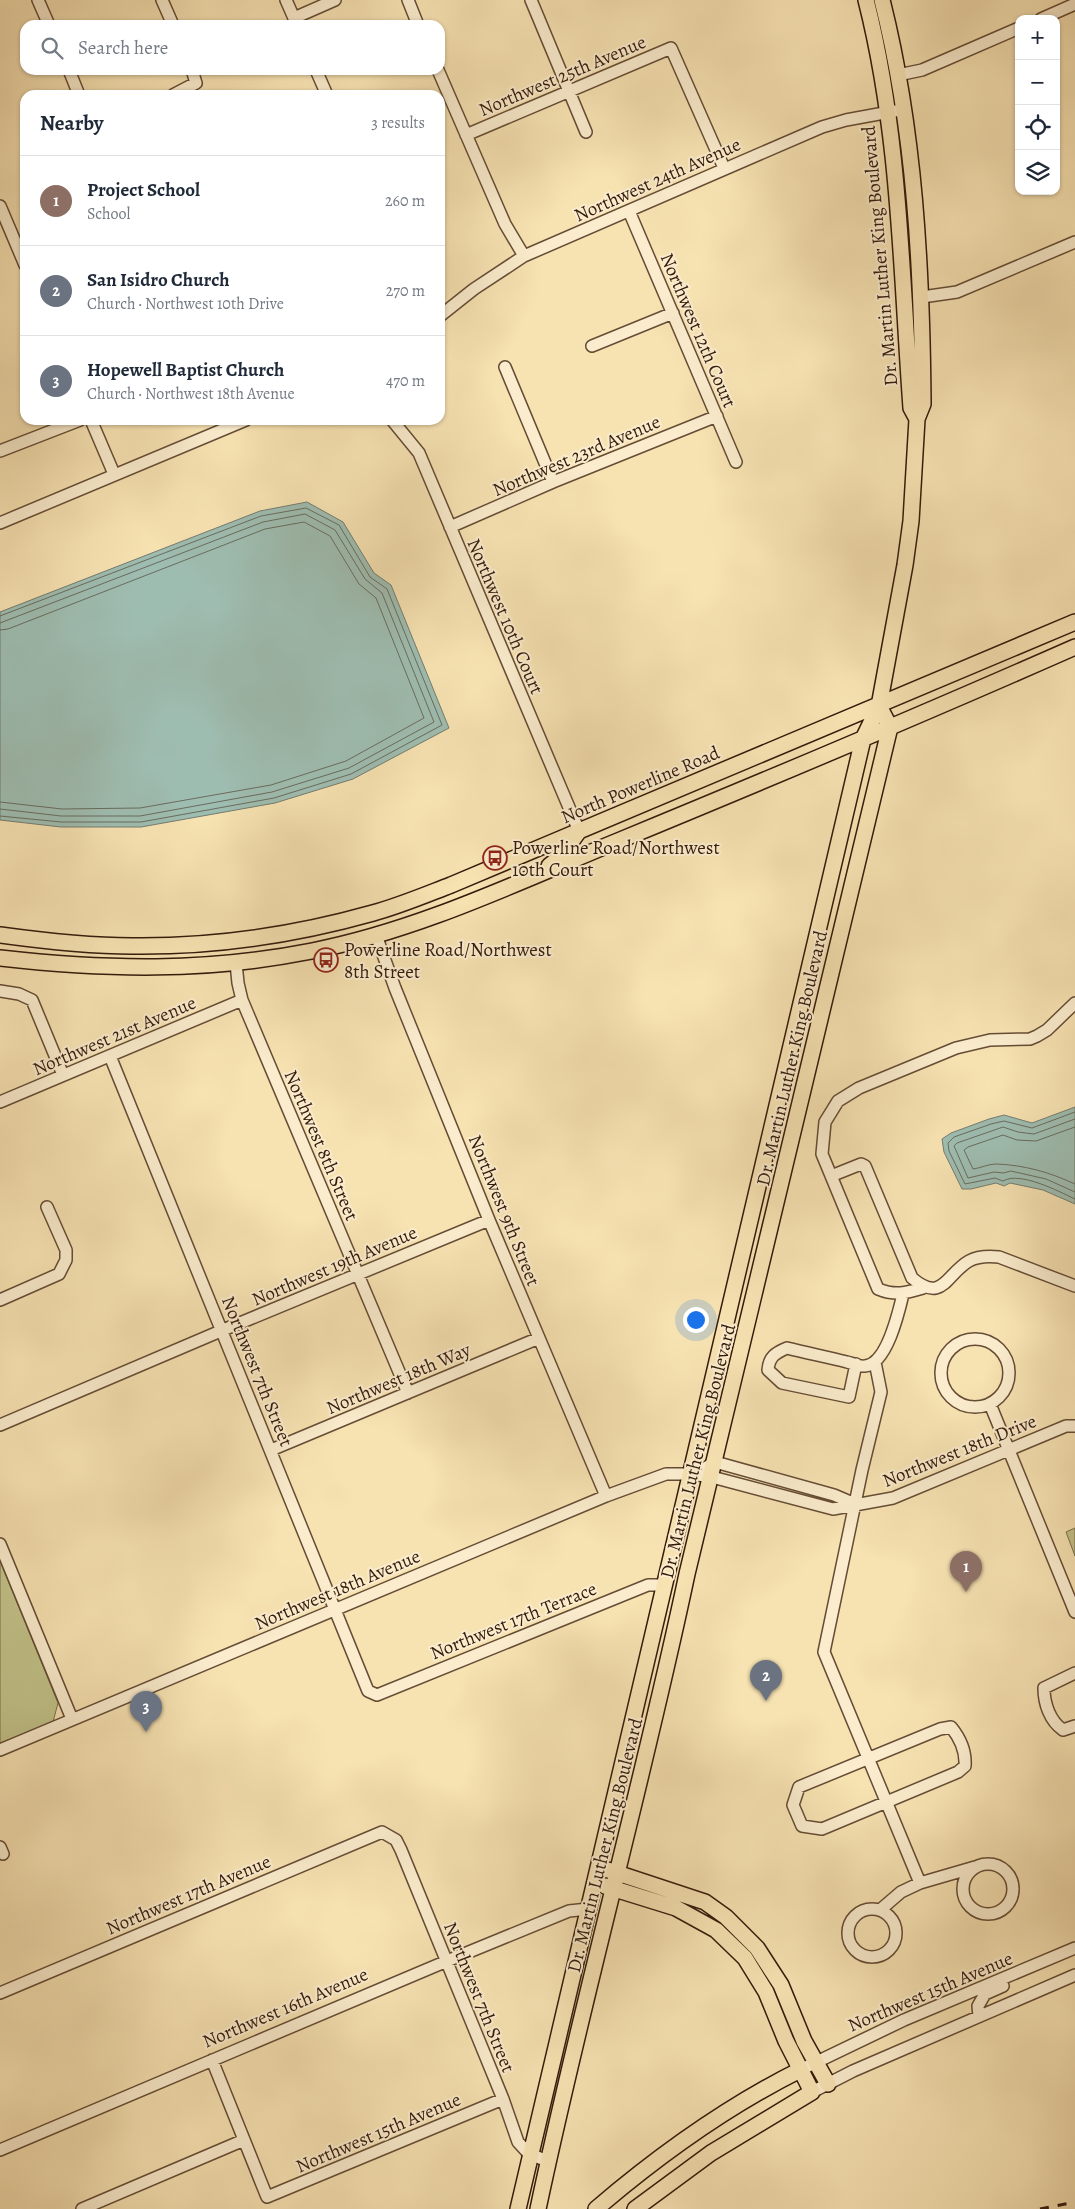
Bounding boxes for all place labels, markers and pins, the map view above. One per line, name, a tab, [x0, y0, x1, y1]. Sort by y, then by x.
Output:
place label: Powerline Road/Northwest 10th Court	[512, 835, 720, 883]
bus stop icon: Powerline Road/Northwest 10th Court	[482, 845, 508, 871]
place label: Powerline Road/Northwest 8th Street	[344, 937, 552, 985]
bus stop icon: Powerline Road/Northwest 8th Street	[313, 947, 339, 973]
pin: 1	[950, 1551, 982, 1592]
pin: 2	[750, 1660, 782, 1701]
pin: 3	[130, 1691, 162, 1732]

